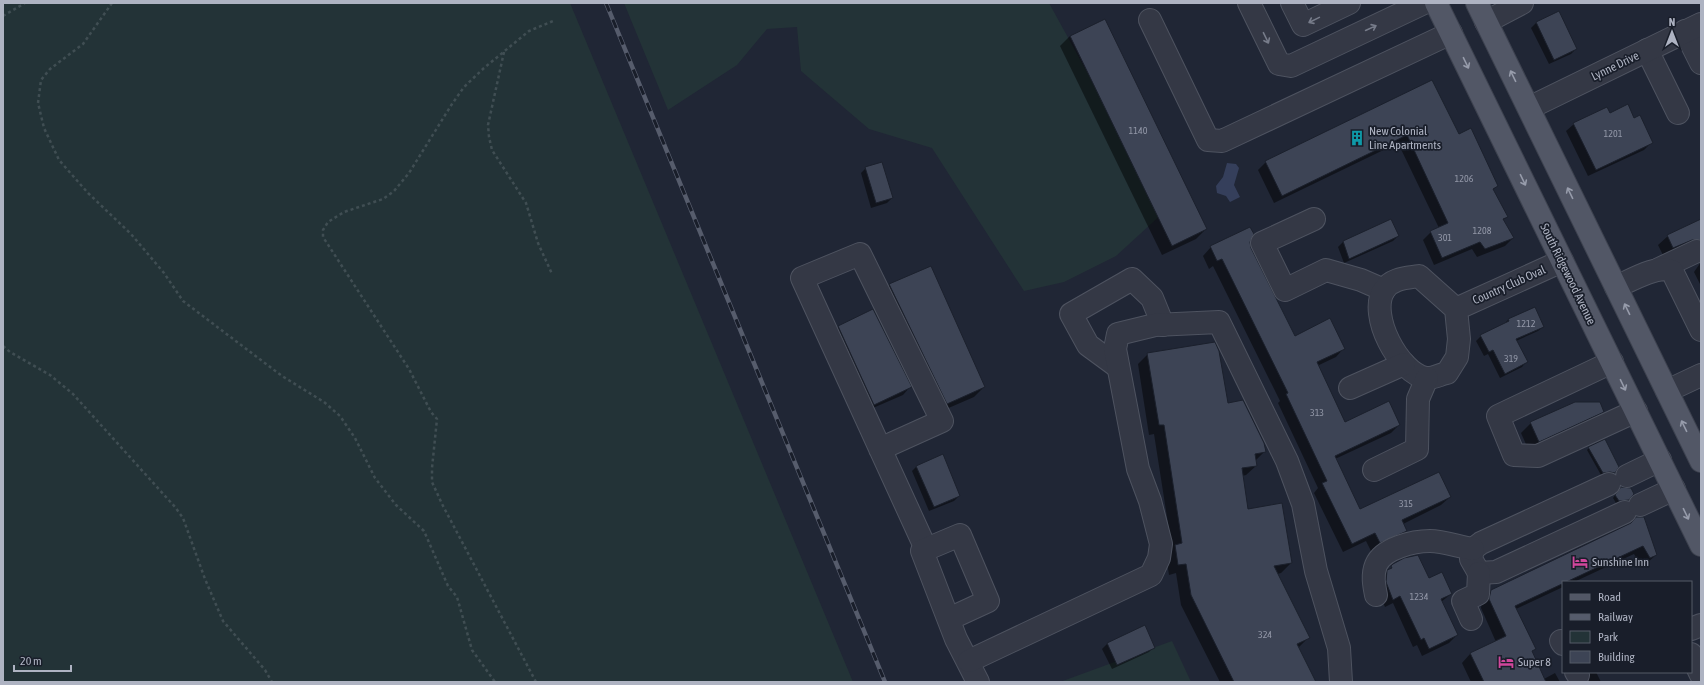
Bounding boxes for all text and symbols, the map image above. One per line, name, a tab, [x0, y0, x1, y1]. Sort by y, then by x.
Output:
north arrow	[1652, 12, 1692, 52]
text: N	[1669, 16, 1675, 28]
one-way arrow	[1309, 17, 1321, 24]
one-way arrow	[1365, 24, 1377, 31]
one-way arrow	[1263, 32, 1270, 44]
street label: Lynne Drive	[1589, 48, 1641, 84]
one-way arrow	[1463, 57, 1470, 69]
one-way arrow	[1508, 70, 1516, 82]
place label: New Colonial Line Apartments	[1369, 124, 1441, 152]
house number: 1140	[1129, 125, 1148, 136]
house number: 1201	[1604, 128, 1623, 139]
building icon: New Colonial Line Apartments	[1348, 129, 1366, 147]
house number: 1206	[1455, 173, 1474, 184]
one-way arrow	[1520, 174, 1527, 186]
one-way arrow	[1566, 187, 1573, 199]
street label: South Ridgewood Avenue	[1537, 221, 1599, 327]
house number: 1208	[1473, 225, 1492, 236]
house number: 301	[1438, 232, 1452, 243]
street label: Country Club Oval	[1470, 262, 1548, 307]
one-way arrow	[1623, 304, 1630, 316]
house number: 1212	[1517, 318, 1536, 329]
house number: 319	[1504, 353, 1518, 364]
one-way arrow	[1620, 379, 1627, 391]
house number: 313	[1310, 407, 1324, 418]
one-way arrow	[1680, 420, 1687, 432]
house number: 315	[1399, 498, 1413, 509]
one-way arrow	[1683, 508, 1690, 520]
hotel icon: Sunshine Inn	[1571, 553, 1589, 571]
place label: Sunshine Inn	[1592, 555, 1649, 569]
legend	[1562, 581, 1692, 673]
text: Road	[1598, 590, 1621, 604]
house number: 1234	[1410, 591, 1429, 602]
text: Railway	[1598, 610, 1633, 624]
house number: 324	[1258, 629, 1272, 640]
text: Park	[1598, 630, 1619, 644]
scale bar	[14, 647, 71, 673]
text: Building	[1598, 650, 1636, 664]
hotel icon: Super 8	[1497, 653, 1515, 671]
text: 20 m	[20, 654, 42, 668]
place label: Super 8	[1518, 655, 1551, 669]

